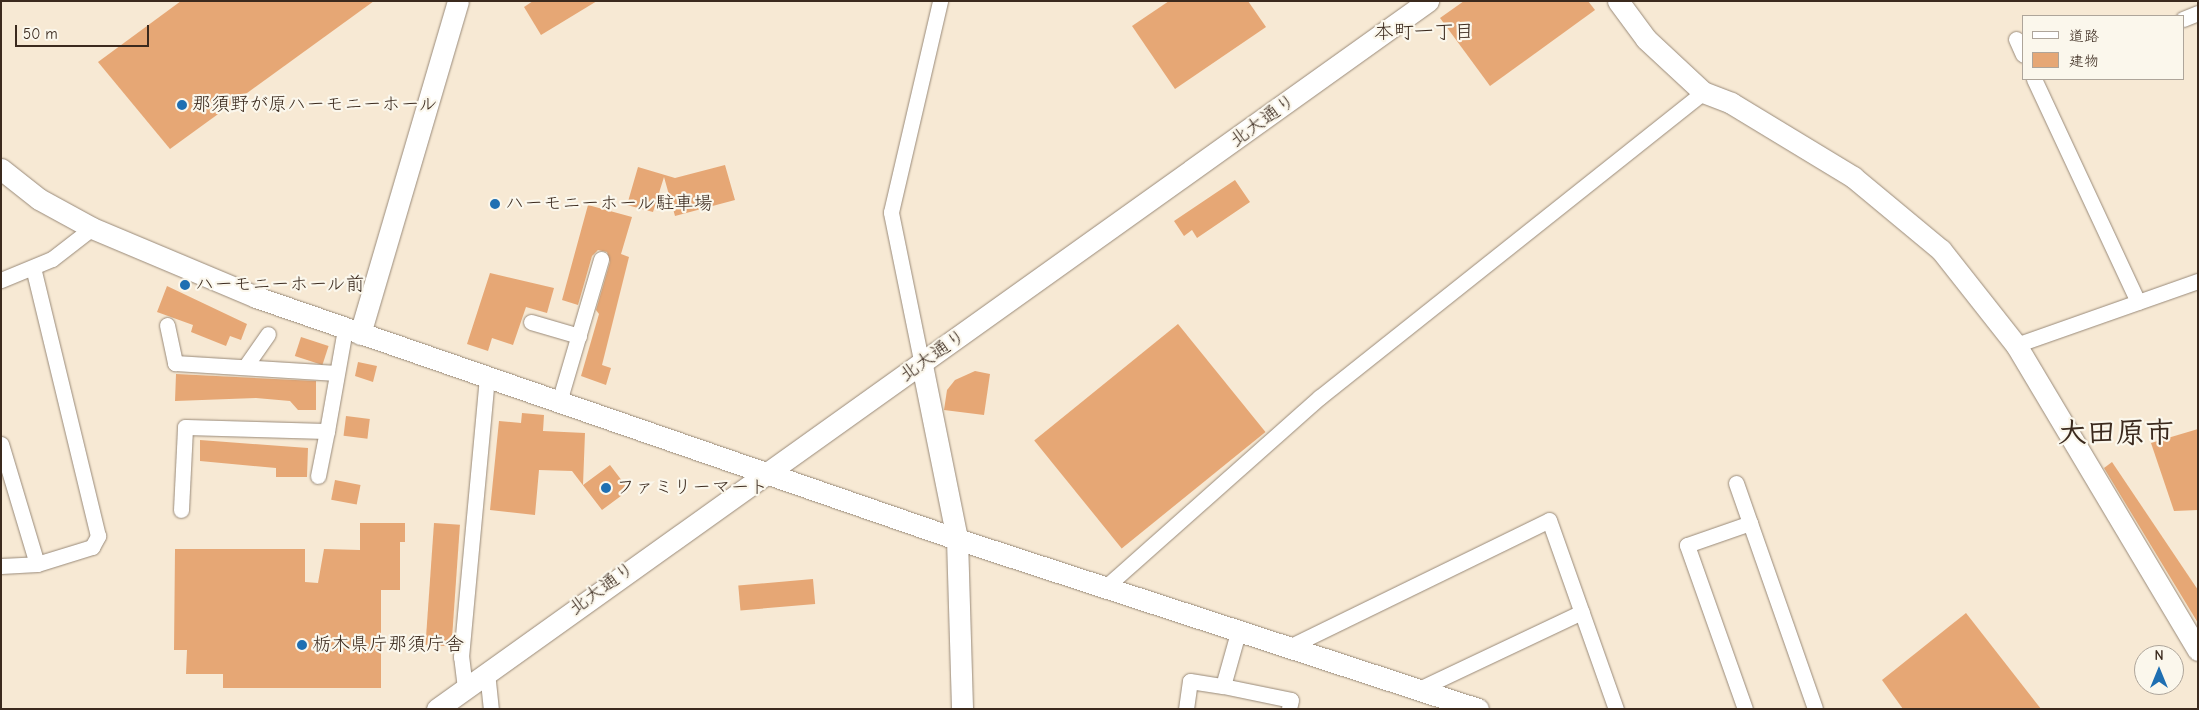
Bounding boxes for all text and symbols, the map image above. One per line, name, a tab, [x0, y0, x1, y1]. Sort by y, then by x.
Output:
scale bar	[18, 15, 151, 47]
legend	[2022, 15, 2184, 80]
district label: 本町一丁目	[1374, 19, 1474, 43]
text: 50 m	[23, 25, 58, 43]
text: 道路	[2069, 27, 2099, 45]
text: 建物	[2069, 52, 2099, 70]
street label: 北大通り	[1226, 89, 1300, 153]
place label: 那須野が原ハーモニーホール	[192, 94, 439, 116]
marker: 那須野が原ハーモニーホール	[176, 99, 188, 111]
place label: ハーモニーホール駐車場	[505, 193, 714, 215]
marker: ハーモニーホール駐車場	[489, 198, 501, 210]
place label: ハーモニーホール前	[195, 274, 366, 296]
marker: ハーモニーホール前	[179, 279, 191, 291]
street label: 北大通り	[895, 325, 971, 387]
district label: 大田原市	[2058, 416, 2174, 450]
place label: ファミリーマート	[616, 477, 768, 499]
marker: ファミリーマート	[600, 482, 612, 494]
street label: 北大通り	[565, 557, 639, 621]
place label: 栃木県庁那須庁舎	[312, 634, 464, 656]
marker: 栃木県庁那須庁舎	[296, 639, 308, 651]
north arrow	[2134, 645, 2184, 695]
text: N	[2154, 647, 2164, 664]

